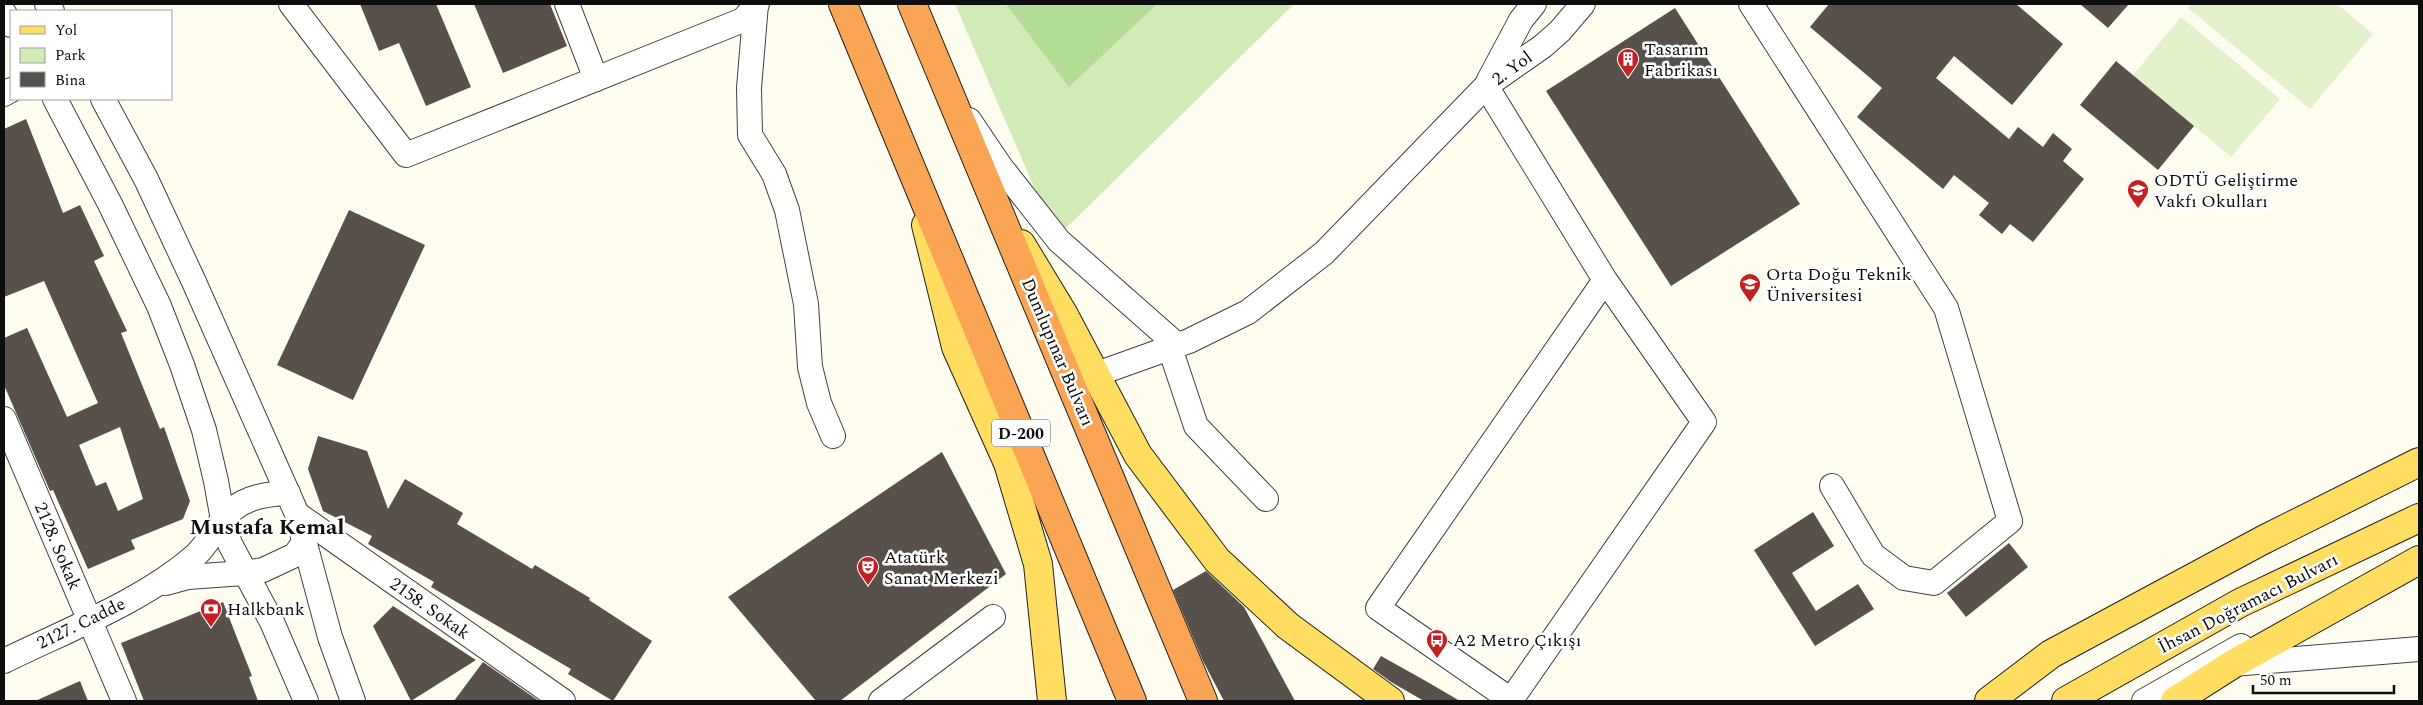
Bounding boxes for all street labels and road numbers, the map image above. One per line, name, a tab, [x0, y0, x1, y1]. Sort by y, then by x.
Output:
street label: 2. Yol	[1486, 44, 1538, 92]
street label: Dumlupınar Bulvarı	[1014, 274, 1101, 431]
road number: D-200	[992, 419, 1050, 446]
street label: 2128. Sokak	[27, 498, 88, 594]
street label: İhsan Doğramacı Bulvarı	[2153, 546, 2343, 661]
street label: 2158. Sokak	[384, 571, 476, 646]
street label: 2127. Cadde	[32, 590, 130, 657]

